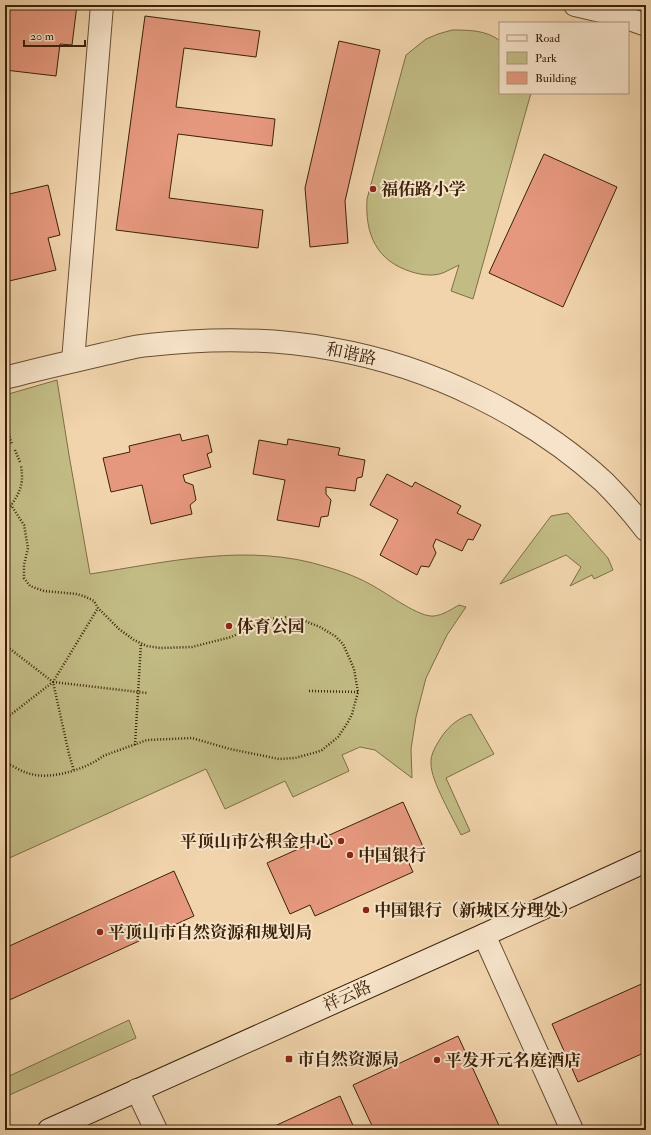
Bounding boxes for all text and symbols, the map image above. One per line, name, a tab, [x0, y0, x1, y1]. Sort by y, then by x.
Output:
scale bar	[24, 22, 85, 48]
legend	[499, 22, 629, 94]
text: 20 m	[30, 29, 55, 44]
text: Road	[535, 31, 560, 46]
text: Park	[535, 51, 557, 66]
text: Building	[535, 71, 578, 86]
place label: 福佑路小学	[381, 179, 466, 200]
marker: 福佑路小学	[368, 184, 378, 194]
street label: 和谐路	[324, 338, 378, 370]
place label: 体育公园	[237, 616, 305, 637]
marker: 体育公园	[224, 621, 234, 631]
place label: 平顶山市公积金中心	[180, 831, 333, 852]
marker: 平顶山市公积金中心	[336, 836, 346, 846]
place label: 中国银行	[358, 845, 426, 866]
marker: 中国银行	[345, 850, 355, 860]
place label: 中国银行（新城区分理处）	[374, 900, 578, 921]
marker: 中国银行（新城区分理处）	[361, 905, 371, 915]
place label: 平顶山市自然资源和规划局	[108, 922, 312, 943]
marker: 平顶山市自然资源和规划局	[95, 927, 105, 937]
street label: 祥云路	[319, 976, 375, 1016]
place label: 市自然资源局	[297, 1049, 399, 1070]
place label: 平发开元名庭酒店	[445, 1050, 581, 1071]
marker: 市自然资源局	[284, 1054, 294, 1064]
marker: 平发开元名庭酒店	[432, 1055, 442, 1065]

